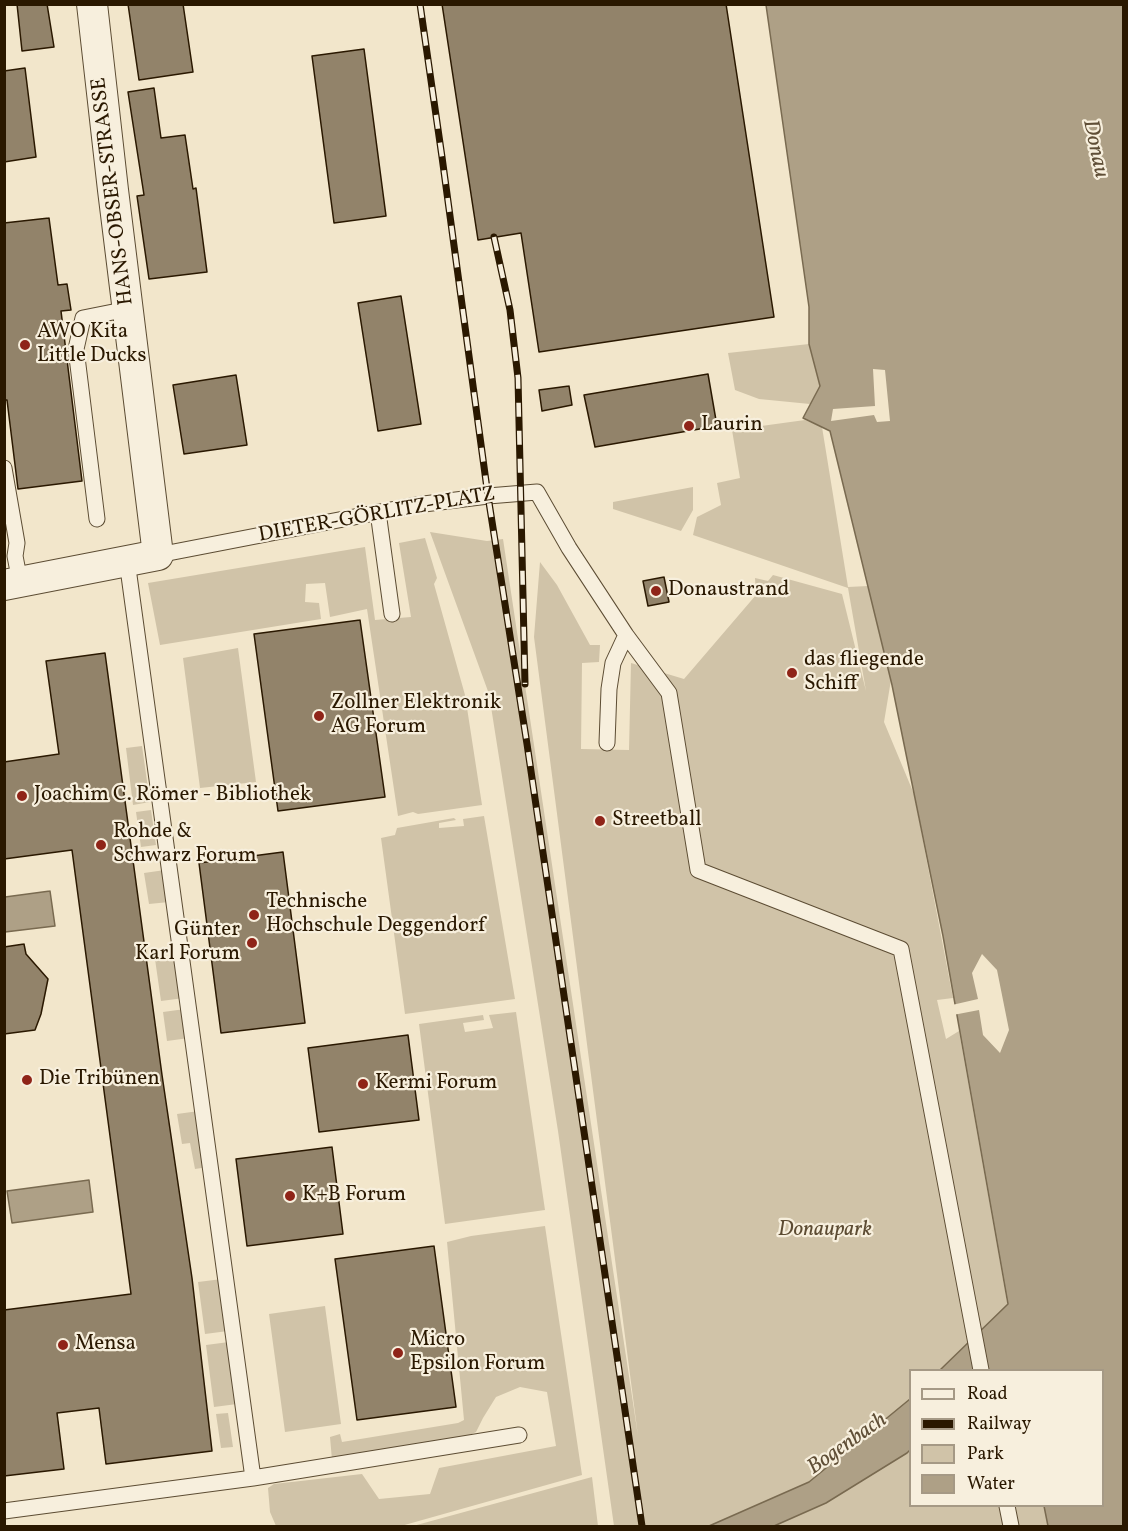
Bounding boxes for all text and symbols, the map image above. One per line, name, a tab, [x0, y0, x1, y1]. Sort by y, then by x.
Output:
street label: HANS-OBSER-STRASSE	[88, 76, 140, 306]
water label: Donau	[1075, 117, 1113, 181]
place label: AWO Kita Little Ducks	[37, 320, 147, 370]
marker: AWO Kita Little Ducks	[18, 338, 32, 352]
place label: Laurin	[701, 413, 763, 439]
marker: Laurin	[682, 419, 696, 433]
street label: DIETER-GÖRLITZ-PLATZ	[257, 483, 497, 549]
place label: Donaustrand	[668, 578, 789, 604]
marker: Donaustrand	[649, 584, 663, 598]
place label: das fliegende Schiff	[804, 648, 924, 698]
marker: das fliegende Schiff	[785, 666, 799, 680]
place label: Zollner Elektronik AG Forum	[331, 691, 501, 741]
marker: Zollner Elektronik AG Forum	[312, 709, 326, 723]
place label: Joachim C. Römer - Bibliothek	[34, 783, 311, 809]
marker: Joachim C. Römer - Bibliothek	[15, 789, 29, 803]
place label: Streetball	[612, 808, 702, 834]
marker: Streetball	[593, 814, 607, 828]
place label: Rohde & Schwarz Forum	[113, 820, 256, 870]
marker: Rohde & Schwarz Forum	[94, 838, 108, 852]
place label: Technische Hochschule Deggendorf	[266, 890, 485, 940]
marker: Technische Hochschule Deggendorf	[247, 908, 261, 922]
place label: Günter Karl Forum	[135, 918, 240, 968]
marker: Günter Karl Forum	[245, 936, 259, 950]
place label: Die Tribünen	[39, 1067, 160, 1093]
place label: Kermi Forum	[375, 1071, 497, 1097]
marker: Die Tribünen	[20, 1073, 34, 1087]
marker: Kermi Forum	[356, 1077, 370, 1091]
place label: K+B Forum	[302, 1183, 406, 1209]
marker: K+B Forum	[283, 1189, 297, 1203]
park label: Donaupark	[778, 1218, 872, 1244]
place label: Micro Epsilon Forum	[410, 1328, 545, 1378]
place label: Mensa	[75, 1332, 136, 1358]
marker: Mensa	[56, 1338, 70, 1352]
marker: Micro Epsilon Forum	[391, 1346, 405, 1360]
legend	[909, 1369, 1104, 1507]
text: Road	[967, 1382, 1008, 1407]
water label: Bogenbach	[803, 1408, 893, 1482]
text: Railway	[967, 1412, 1031, 1437]
text: Park	[967, 1442, 1004, 1467]
text: Water	[967, 1472, 1015, 1497]

